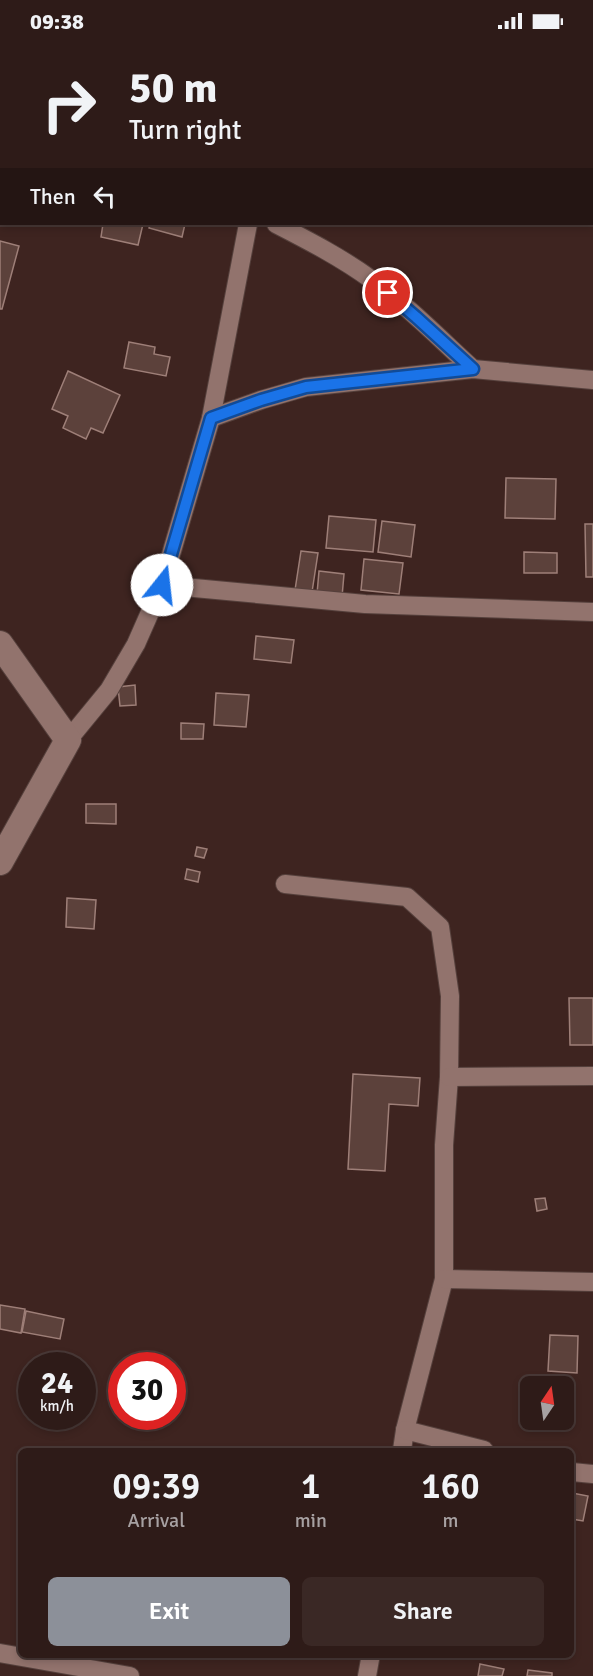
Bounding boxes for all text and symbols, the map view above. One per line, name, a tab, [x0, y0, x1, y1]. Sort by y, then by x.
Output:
text: 09:38	[30, 8, 84, 35]
text: 50 m	[129, 63, 218, 114]
icon: right	[30, 66, 108, 144]
text: Turn right	[129, 114, 242, 147]
icon: left	[88, 180, 121, 213]
text: Then	[30, 183, 76, 210]
pin	[362, 267, 413, 318]
icon: arrive	[371, 276, 404, 309]
position arrow	[130, 553, 194, 617]
speed limit sign: 30	[108, 1352, 186, 1430]
text: 24	[41, 1365, 73, 1402]
north arrow	[520, 1376, 574, 1430]
map controls	[520, 1376, 574, 1430]
text: km/h	[40, 1397, 74, 1415]
text: 09:39	[112, 1464, 200, 1509]
text: 1	[301, 1464, 321, 1509]
text: 160	[421, 1464, 480, 1509]
text: Arrival	[128, 1508, 185, 1533]
text: min	[295, 1508, 327, 1533]
text: m	[442, 1508, 458, 1533]
button: Exit	[48, 1577, 290, 1646]
button: Share	[302, 1577, 544, 1646]

